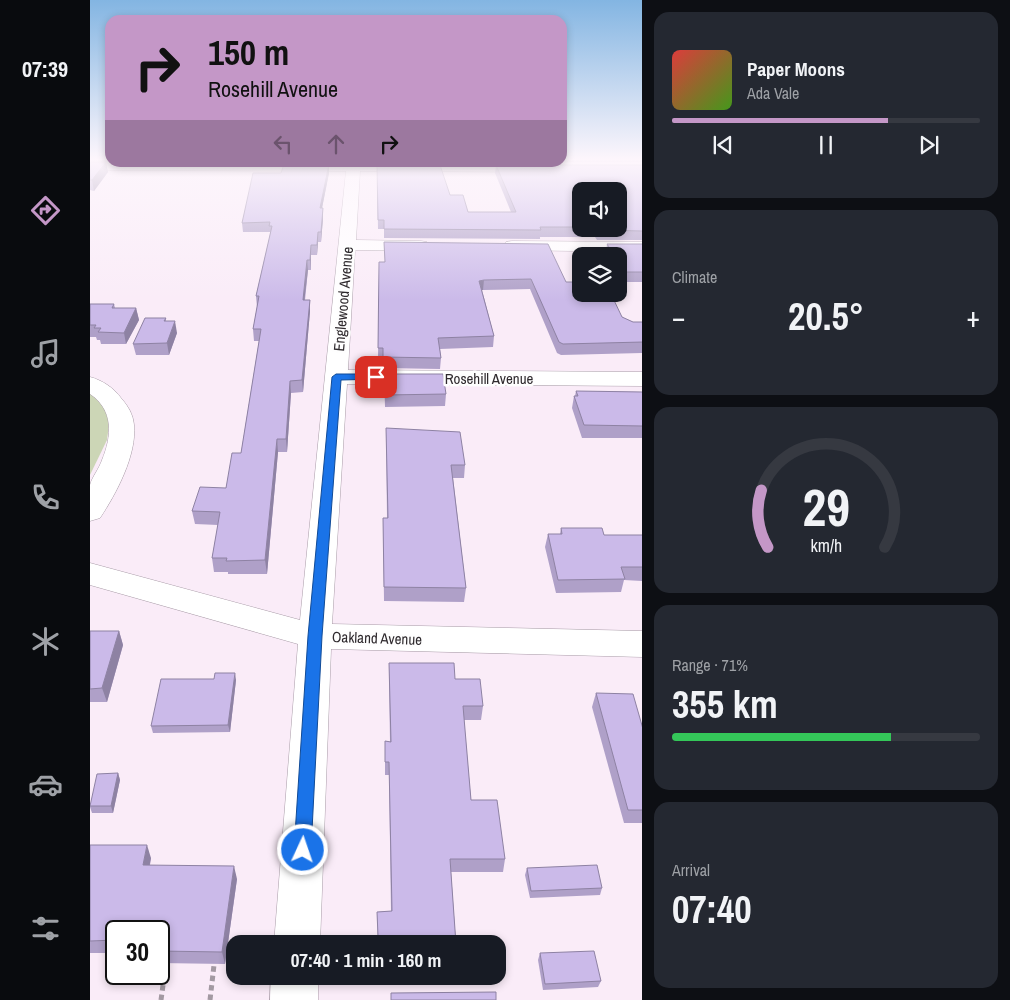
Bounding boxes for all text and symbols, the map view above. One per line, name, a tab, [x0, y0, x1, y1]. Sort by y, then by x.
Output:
text: 150 m	[208, 29, 289, 76]
icon: right	[125, 35, 190, 100]
text: 07:39	[22, 54, 68, 84]
text: Paper Moons	[747, 56, 845, 82]
text: Rosehill Avenue	[208, 74, 338, 104]
text: Ada Vale	[747, 82, 799, 104]
icon: left	[269, 130, 297, 158]
icon: ahead	[322, 130, 350, 158]
icon: right	[375, 130, 403, 158]
icon: previous	[709, 131, 737, 159]
icon: pause	[812, 131, 840, 159]
icon: next	[915, 131, 943, 159]
map controls	[572, 182, 627, 302]
button: sound	[572, 182, 627, 237]
icon: directions	[28, 193, 63, 228]
street label: Englewood Avenue	[328, 246, 358, 352]
button: layers	[572, 247, 627, 302]
text: Climate	[672, 266, 717, 288]
text: 20.5°	[788, 291, 864, 342]
text: −	[672, 298, 685, 336]
text: +	[967, 298, 980, 336]
icon: music	[28, 336, 63, 371]
pin	[355, 356, 397, 398]
icon: arrive	[362, 363, 390, 391]
street label: Rosehill Avenue	[445, 368, 533, 389]
text: 29	[802, 472, 850, 542]
icon: phone	[28, 480, 63, 515]
text: km/h	[810, 534, 842, 558]
icon: climate	[28, 624, 63, 659]
street label: Oakland Avenue	[332, 626, 423, 650]
text: Range · 71%	[672, 654, 748, 676]
text: 355 km	[672, 679, 778, 730]
icon: car	[28, 767, 63, 802]
position arrow	[276, 823, 328, 875]
text: Arrival	[672, 859, 710, 881]
text: 07:40	[672, 884, 752, 935]
icon: filters	[28, 911, 63, 946]
speed limit sign: 30	[105, 920, 170, 985]
text: 07:40 · 1 min · 160 m	[291, 947, 441, 973]

